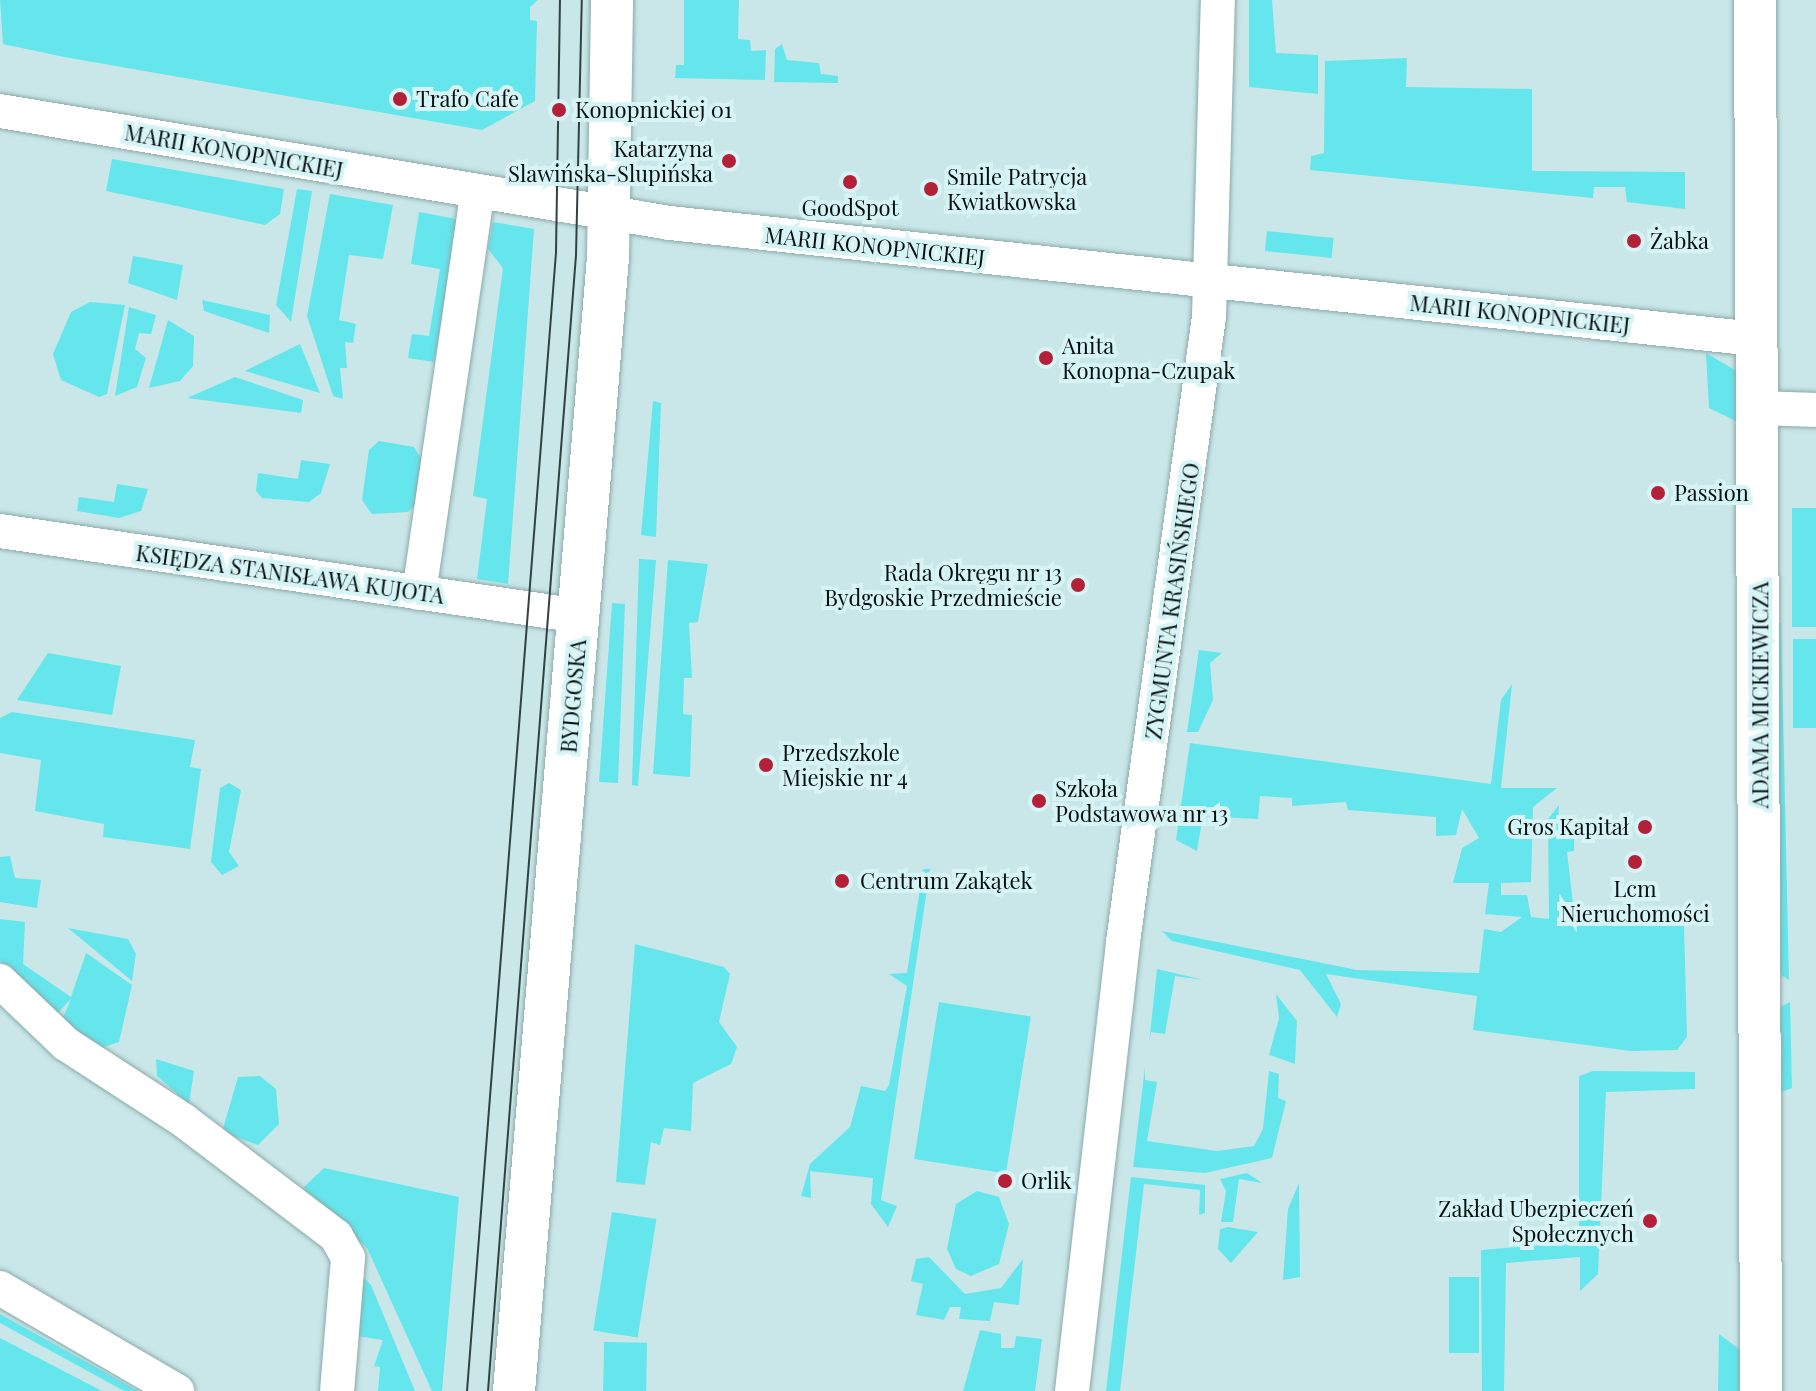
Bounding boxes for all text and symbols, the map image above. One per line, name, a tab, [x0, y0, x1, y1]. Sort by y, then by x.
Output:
place label: Trafo Cafe	[416, 86, 519, 112]
marker: Trafo Cafe	[391, 90, 409, 108]
place label: Konopnickiej 01	[575, 97, 732, 123]
marker: Konopnickiej 01	[550, 101, 568, 119]
street label: MARII KONOPNICKIEJ	[123, 119, 345, 183]
place label: Katarzyna Slawińska-Slupińska	[508, 135, 713, 186]
marker: Katarzyna Slawińska-Slupińska	[720, 152, 738, 170]
place label: Smile Patrycja Kwiatkowska	[947, 163, 1087, 214]
marker: GoodSpot	[841, 173, 859, 191]
marker: Smile Patrycja Kwiatkowska	[922, 180, 940, 198]
place label: GoodSpot	[802, 195, 898, 221]
street label: MARII KONOPNICKIEJ	[764, 221, 986, 271]
place label: Żabka	[1650, 228, 1709, 254]
marker: Żabka	[1625, 232, 1643, 250]
street label: MARII KONOPNICKIEJ	[1409, 289, 1631, 339]
place label: Anita Konopna-Czupak	[1062, 332, 1235, 384]
marker: Anita Konopna-Czupak	[1037, 349, 1055, 367]
street label: ZYGMUNTA KRASIŃSKIEGO	[1140, 461, 1204, 741]
place label: Passion	[1674, 480, 1749, 506]
marker: Passion	[1649, 484, 1667, 502]
street label: KSIĘDZA STANISŁAWA KUJOTA	[134, 539, 446, 609]
place label: Rada Okręgu nr 13 Bydgoskie Przedmieście	[824, 559, 1062, 610]
marker: Rada Okręgu nr 13 Bydgoskie Przedmieście	[1069, 576, 1087, 594]
street label: ADAMA MICKIEWICZA	[1747, 582, 1773, 808]
street label: BYDGOSKA	[555, 638, 591, 754]
place label: Przedszkole Miejskie nr 4	[782, 739, 909, 790]
marker: Przedszkole Miejskie nr 4	[757, 756, 775, 774]
place label: Szkoła Podstawowa nr 13	[1055, 775, 1229, 826]
marker: Szkoła Podstawowa nr 13	[1030, 792, 1048, 810]
place label: Gros Kapitał	[1507, 814, 1629, 840]
marker: Gros Kapitał	[1636, 818, 1654, 836]
marker: Lcm Nieruchomości	[1626, 853, 1644, 871]
place label: Centrum Zakątek	[860, 868, 1033, 894]
marker: Centrum Zakątek	[831, 870, 853, 892]
place label: Lcm Nieruchomości	[1560, 875, 1710, 926]
place label: Orlik	[1021, 1168, 1071, 1194]
marker: Orlik	[996, 1172, 1014, 1190]
place label: Zakład Ubezpieczeń Społecznych	[1438, 1195, 1634, 1246]
marker: Zakład Ubezpieczeń Społecznych	[1641, 1212, 1659, 1230]

